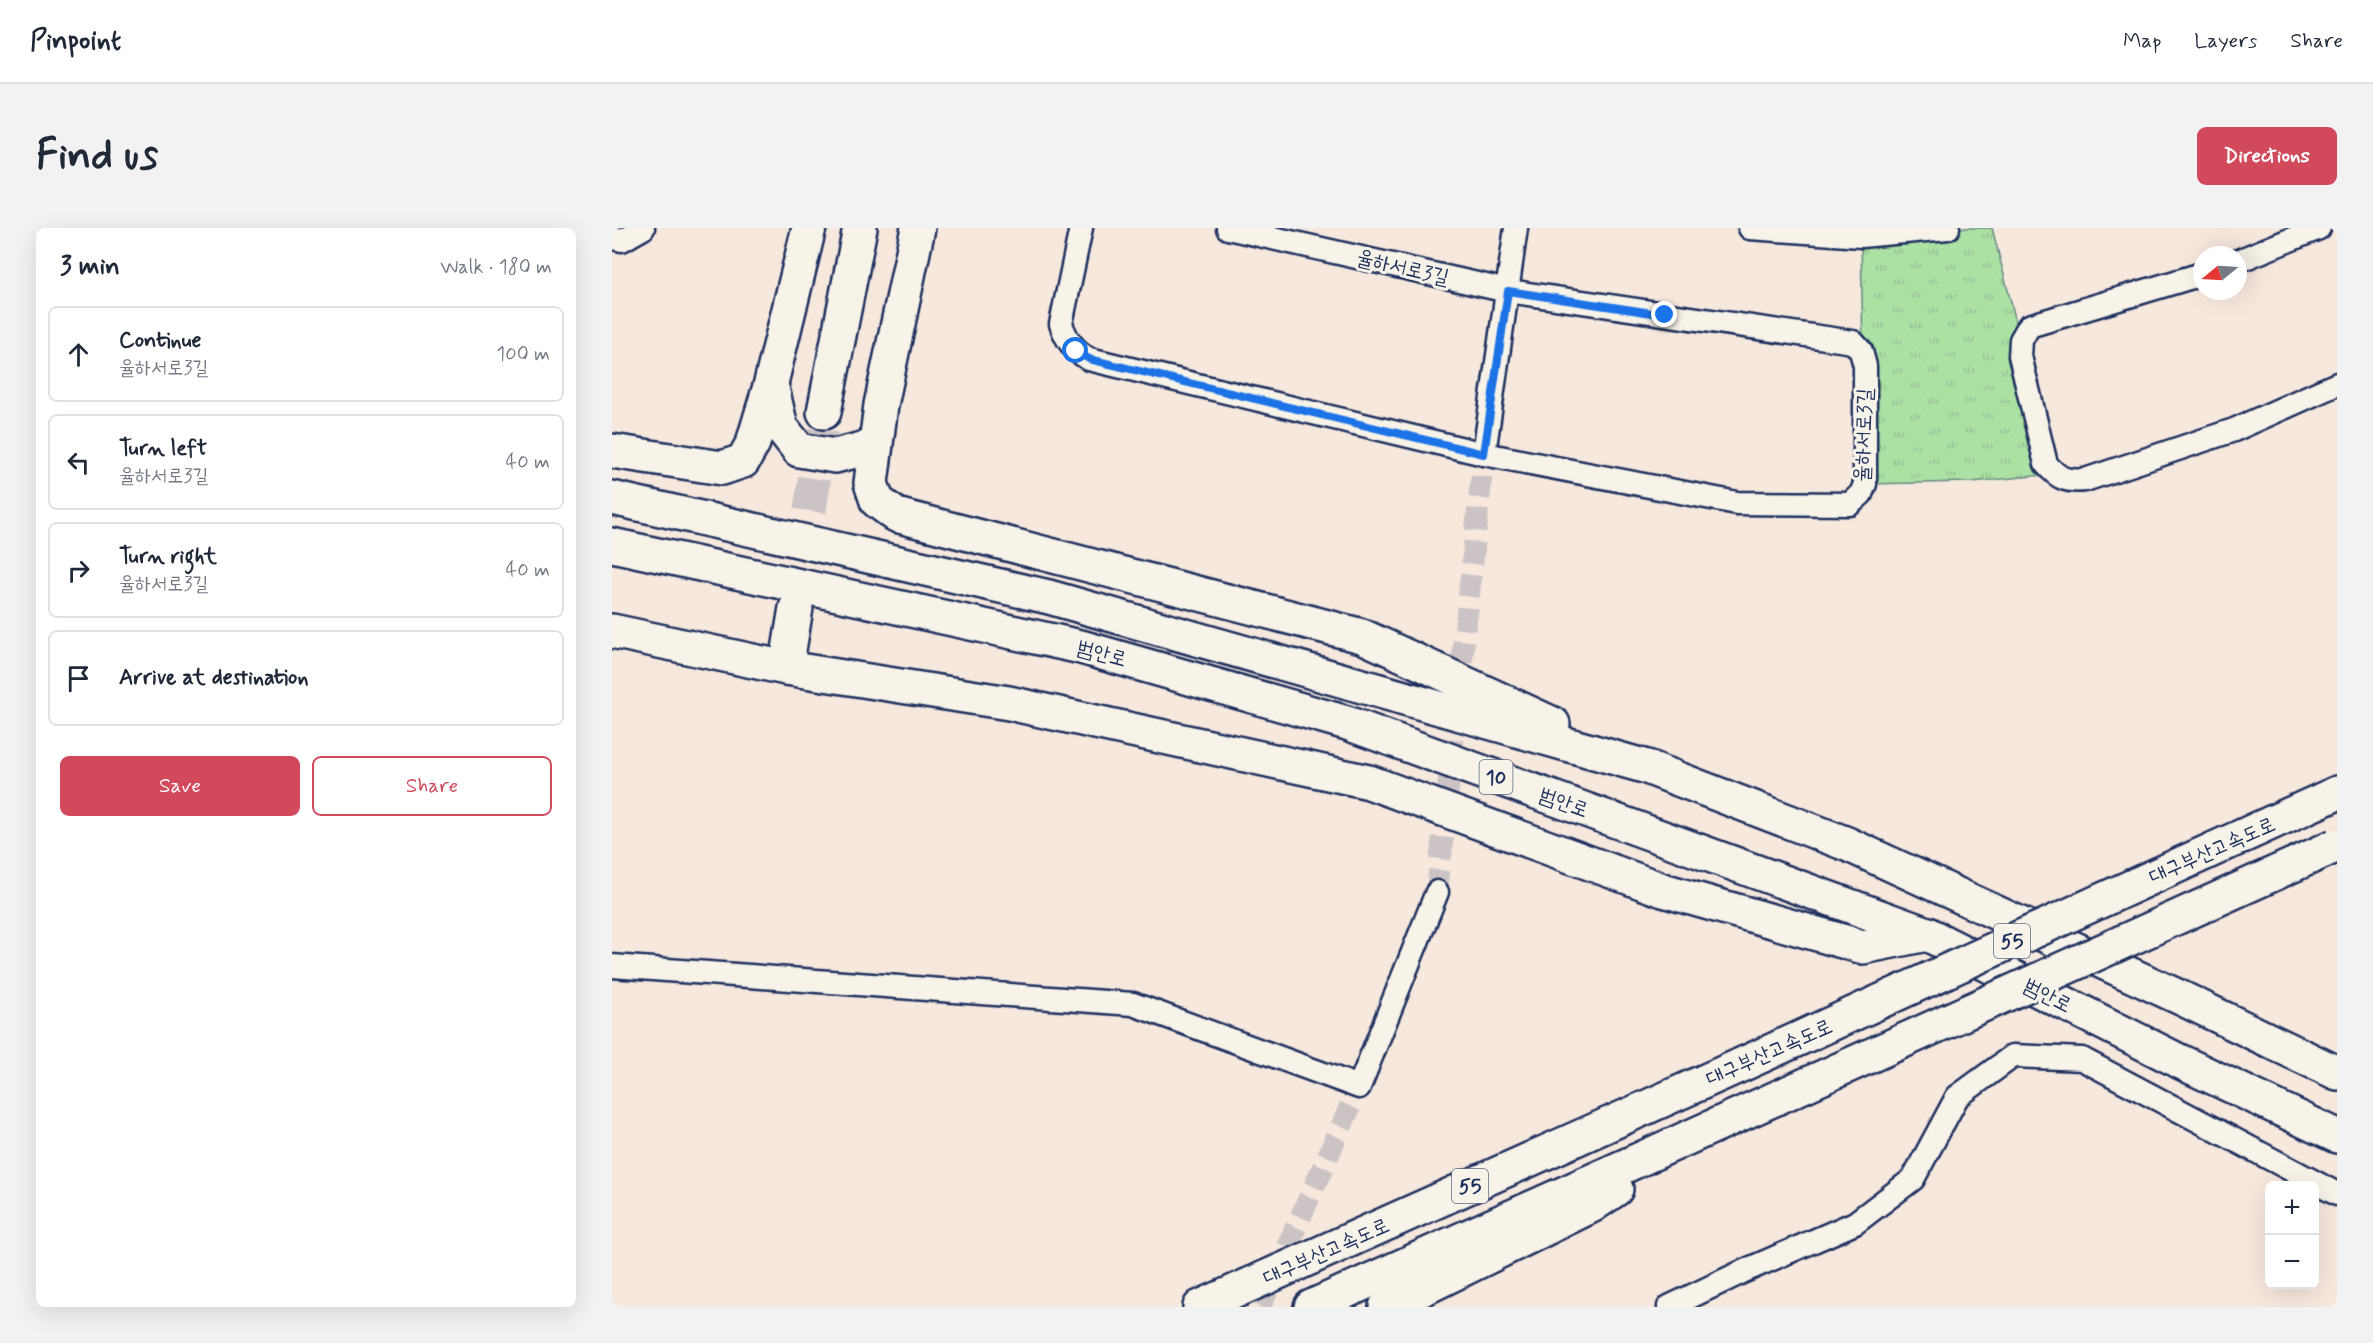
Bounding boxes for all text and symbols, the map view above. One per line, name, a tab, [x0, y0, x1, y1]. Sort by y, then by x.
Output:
text: Pinpoint	[30, 23, 121, 60]
text: Map	[2123, 27, 2161, 55]
text: Layers	[2194, 27, 2257, 55]
text: Share	[2290, 27, 2343, 55]
button: Directions	[2197, 127, 2337, 185]
text: Find us	[36, 129, 158, 184]
street label: 율하서로3길	[1354, 244, 1452, 292]
north arrow	[2193, 246, 2247, 300]
text: 3 min	[60, 250, 120, 284]
text: Walk · 180 m	[440, 254, 552, 281]
route end	[1651, 301, 1677, 327]
text: Continue	[119, 327, 201, 355]
route start	[1062, 337, 1088, 363]
icon: ahead	[62, 338, 95, 371]
text: 100 m	[496, 341, 550, 368]
text: 율하서로3길	[119, 355, 209, 382]
street label: 율하서로3길	[1848, 387, 1880, 482]
text: Turn left	[119, 435, 207, 463]
icon: left	[62, 446, 95, 479]
text: 40 m	[506, 449, 550, 476]
text: 율하서로3길	[119, 463, 209, 490]
text: Turn right	[119, 543, 217, 571]
icon: right	[62, 554, 95, 587]
text: 40 m	[506, 557, 550, 584]
text: 율하서로3길	[119, 571, 209, 598]
street label: 범안로	[1074, 634, 1130, 674]
icon: arrive	[62, 662, 95, 695]
text: Arrive at destination	[119, 664, 309, 692]
button: Save	[60, 756, 300, 816]
button: Share	[312, 756, 552, 816]
road number: 10	[1480, 760, 1512, 794]
street label: 범안로	[1535, 781, 1592, 825]
street label: 대구부산고속도로	[2145, 811, 2280, 891]
road number: 55	[1994, 924, 2030, 958]
street label: 범안로	[2019, 972, 2076, 1020]
street label: 대구부산고속도로	[1702, 1013, 1837, 1093]
road number: 55	[1452, 1169, 1488, 1203]
map controls	[2265, 1181, 2319, 1289]
button: +	[2265, 1181, 2319, 1235]
street label: 대구부산고속도로	[1259, 1212, 1394, 1292]
button: −	[2265, 1235, 2319, 1289]

